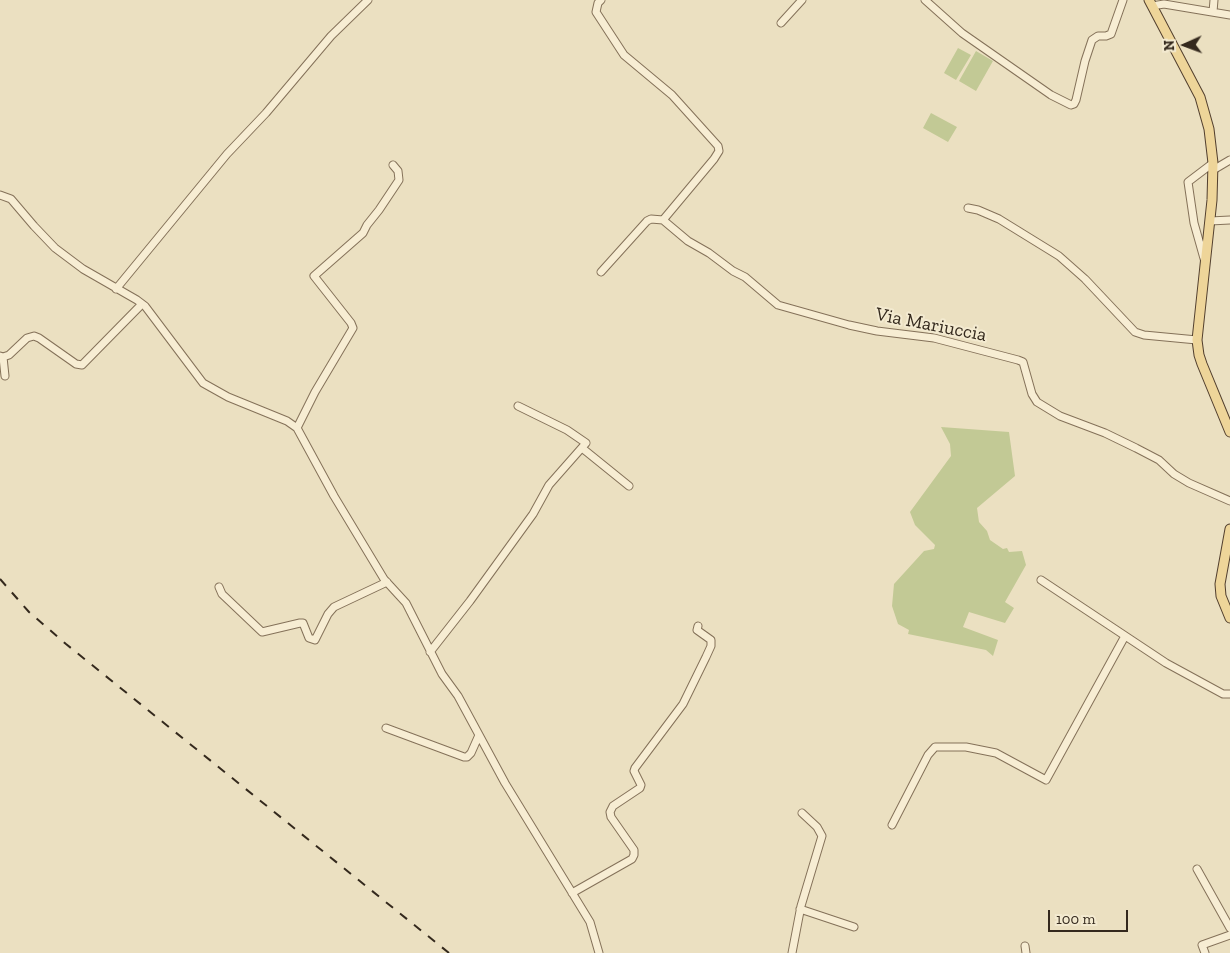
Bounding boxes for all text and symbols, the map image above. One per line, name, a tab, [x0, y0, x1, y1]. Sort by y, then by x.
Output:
north arrow	[1160, 20, 1210, 70]
text: N	[1161, 40, 1178, 51]
street label: Via Mariuccia	[874, 303, 988, 347]
scale bar	[1050, 900, 1130, 932]
text: 100 m	[1056, 910, 1095, 928]

